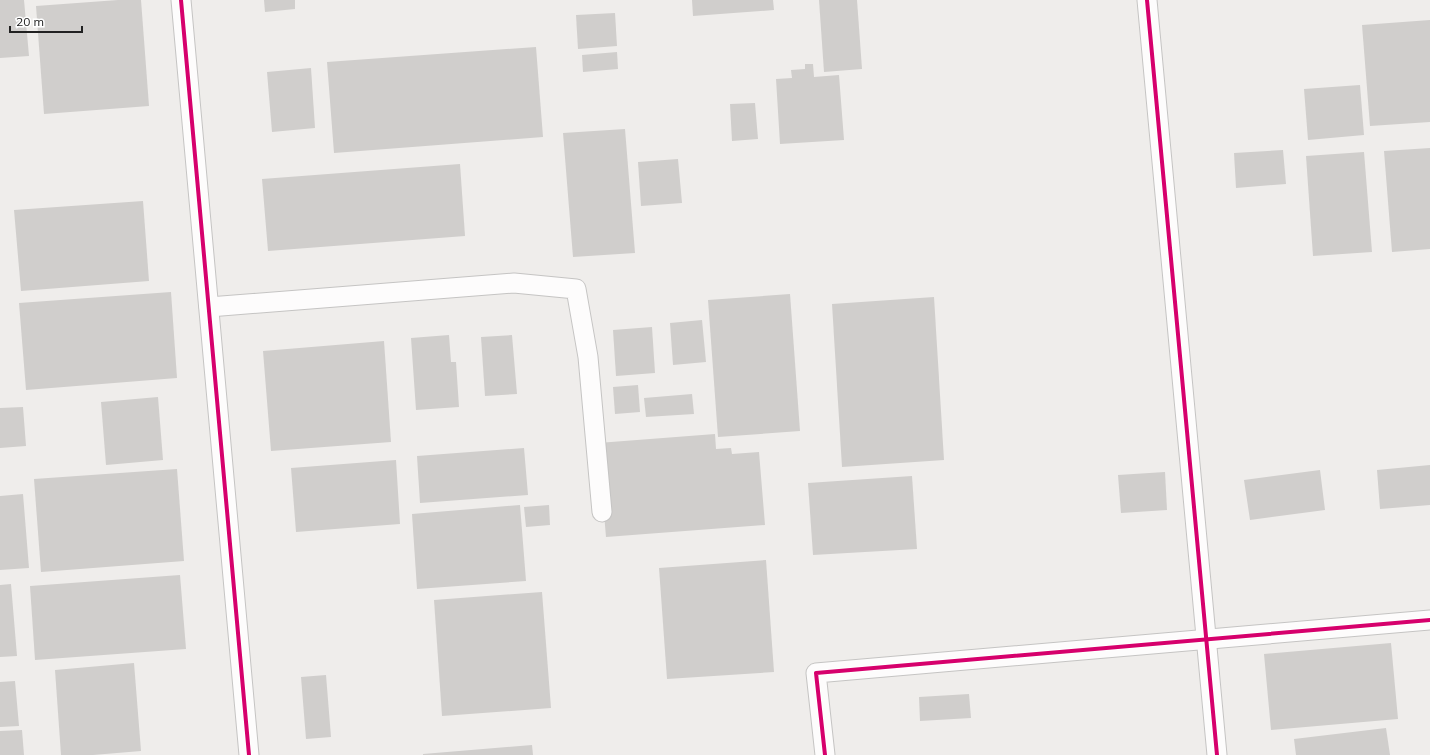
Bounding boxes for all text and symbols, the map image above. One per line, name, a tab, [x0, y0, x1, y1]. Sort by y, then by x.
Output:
scale bar	[10, 8, 82, 34]
text: 20 m	[16, 14, 44, 29]

